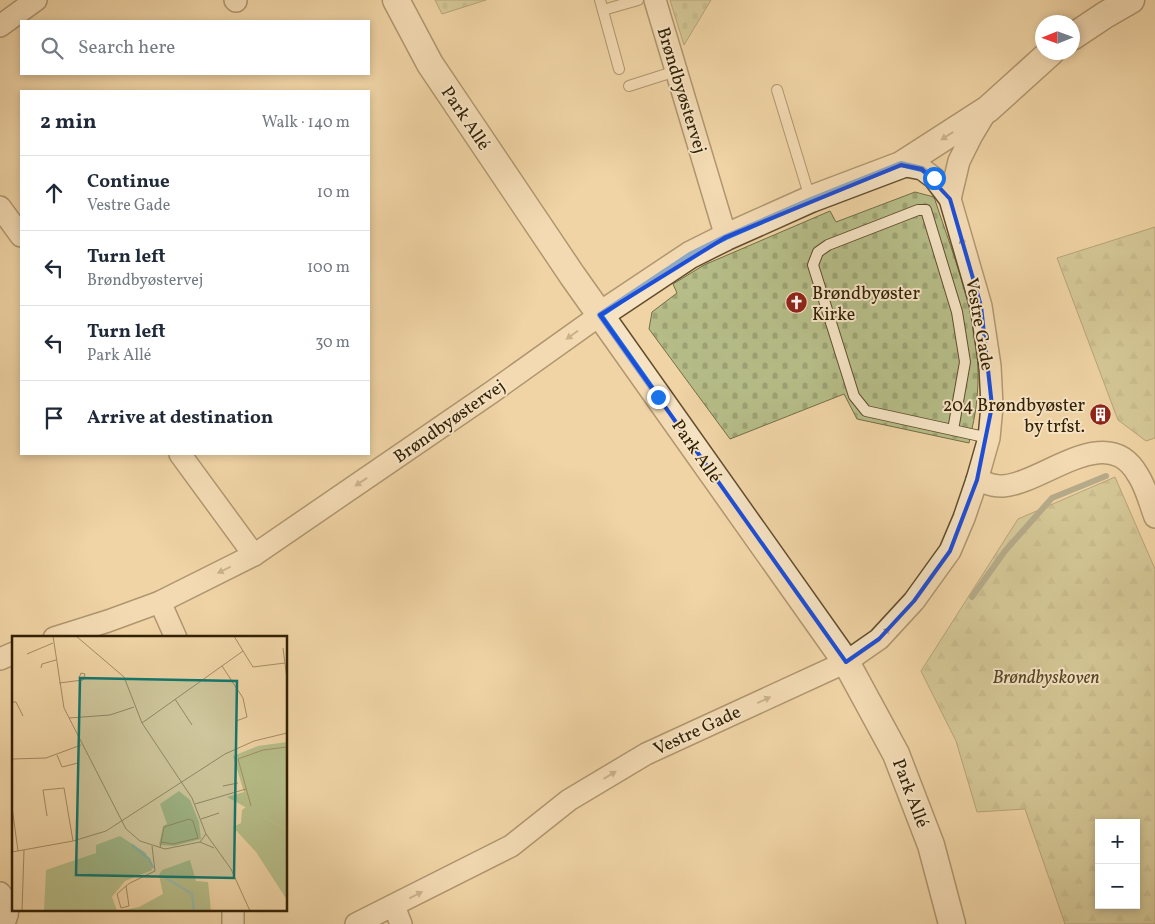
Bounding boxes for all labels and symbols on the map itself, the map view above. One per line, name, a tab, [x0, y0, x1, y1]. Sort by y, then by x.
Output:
north arrow	[1035, 15, 1080, 60]
street label: Brøndbyøstervej	[649, 24, 712, 157]
street label: Park Allé	[434, 82, 495, 156]
one-way arrow	[941, 131, 954, 140]
route start	[923, 167, 946, 190]
one-way arrow	[958, 236, 966, 251]
street label: Vestre Gade	[958, 276, 999, 373]
place label: Brøndbyøster Kirke	[812, 282, 920, 328]
church icon: Brøndbyøster Kirke	[784, 291, 808, 315]
one-way arrow	[565, 330, 579, 340]
street label: Brøndbyøstervej	[389, 374, 511, 470]
route end	[647, 386, 670, 409]
place label: 204 Brøndbyøster by trfst.	[943, 394, 1085, 440]
building icon: 204 Brøndbyøster by trfst.	[1089, 403, 1113, 427]
street label: Park Allé	[665, 415, 727, 489]
one-way arrow	[354, 477, 367, 487]
one-way arrow	[217, 566, 231, 574]
one-way arrow	[879, 628, 891, 640]
inset map	[12, 636, 288, 912]
park label: Brøndbyskoven	[992, 666, 1100, 691]
one-way arrow	[757, 695, 771, 703]
street label: Vestre Gade	[650, 700, 745, 762]
street label: Park Allé	[885, 755, 934, 832]
one-way arrow	[604, 770, 617, 779]
one-way arrow	[408, 891, 423, 899]

